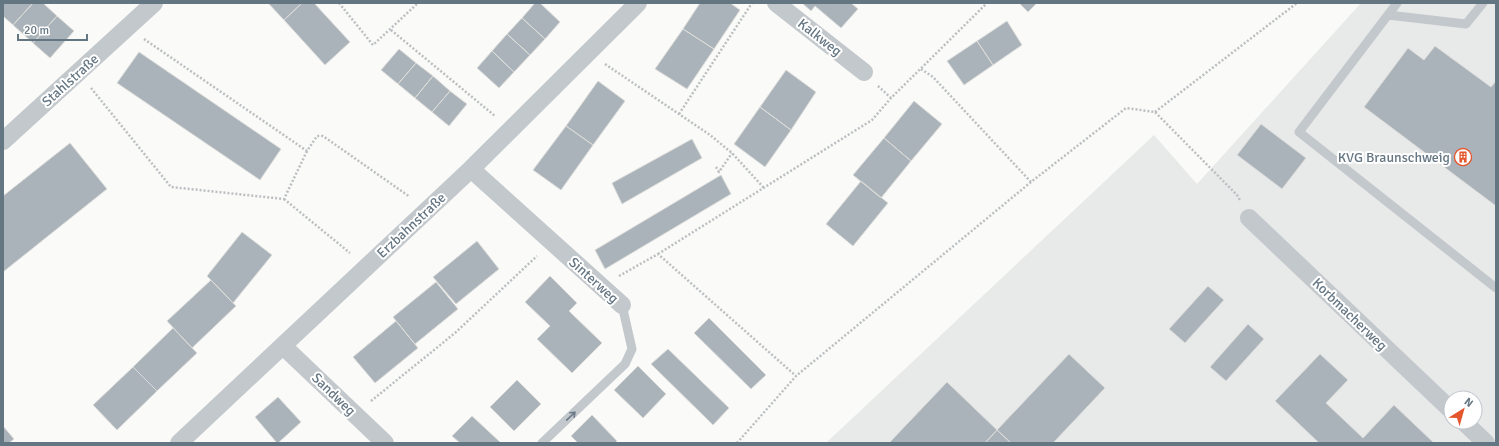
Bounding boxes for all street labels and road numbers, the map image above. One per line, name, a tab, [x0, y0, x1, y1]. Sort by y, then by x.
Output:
street label: Kalkweg	[794, 15, 845, 60]
street label: Stahlstraße	[38, 50, 102, 110]
street label: Erzbahnstraße	[373, 189, 449, 262]
street label: Sinterweg	[565, 254, 622, 307]
street label: Korbmacherweg	[1309, 275, 1390, 354]
street label: Sandweg	[308, 369, 359, 419]

